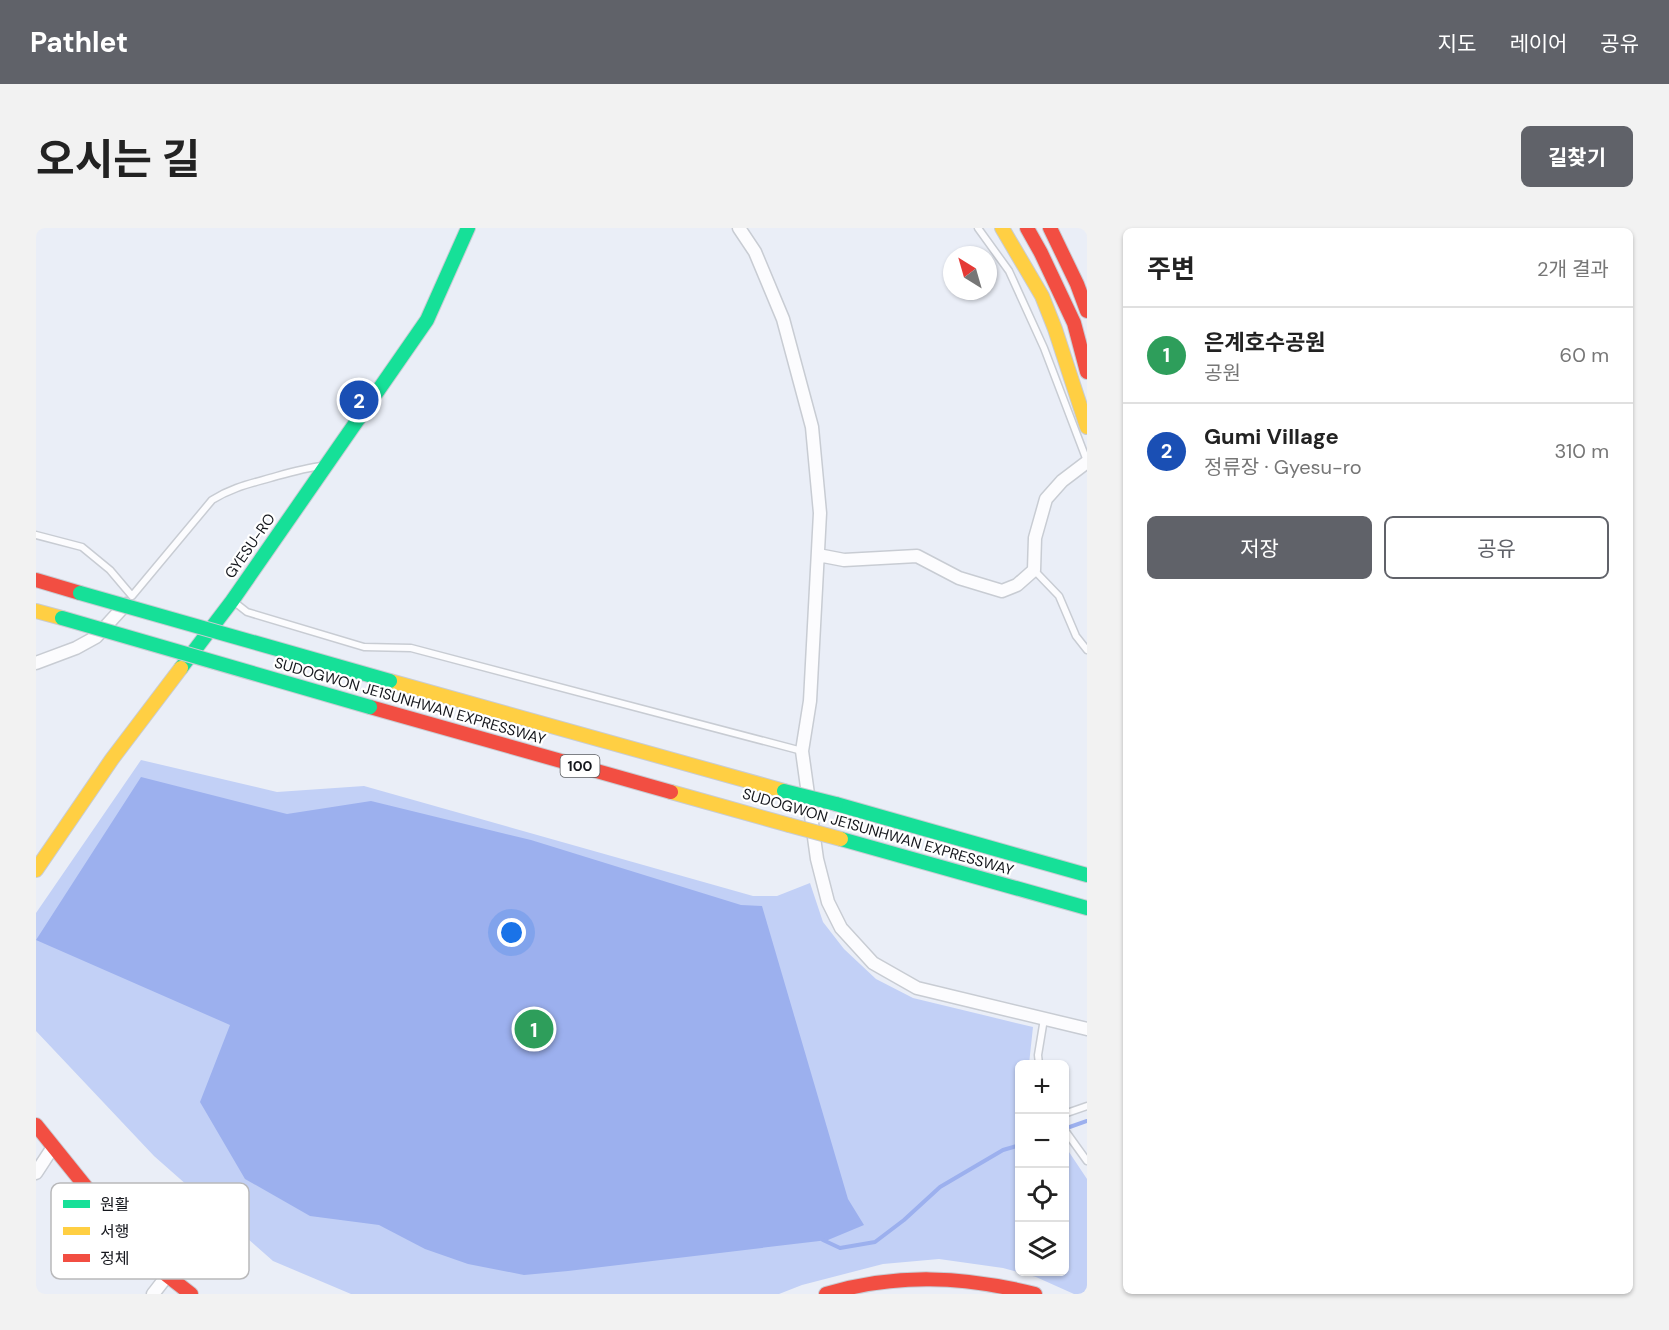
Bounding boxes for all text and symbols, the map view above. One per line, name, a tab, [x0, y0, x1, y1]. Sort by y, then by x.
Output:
text: Pathlet	[30, 24, 128, 61]
text: 지도	[1438, 30, 1476, 58]
text: 레이어	[1509, 30, 1567, 58]
text: 공유	[1600, 30, 1639, 58]
button: 길찾기	[1521, 126, 1633, 187]
text: 오시는 길	[36, 132, 200, 187]
north arrow	[943, 246, 997, 300]
text: 주변	[1147, 252, 1195, 286]
text: 2개 결과	[1537, 256, 1609, 282]
text: 은계호수공원	[1204, 328, 1325, 357]
text: 1	[1163, 342, 1170, 368]
text: 60 m	[1560, 342, 1609, 368]
text: 공원	[1204, 360, 1241, 386]
pin: 2	[340, 378, 378, 423]
text: Gumi Village	[1204, 422, 1339, 451]
text: 2	[1161, 438, 1172, 464]
text: 310 m	[1554, 438, 1609, 464]
text: 정류장 · Gyesu-ro	[1204, 454, 1362, 480]
street label: GYESU-RO	[220, 510, 280, 582]
button: 저장	[1147, 516, 1372, 579]
button: 공유	[1384, 516, 1609, 579]
street label: SUDOGWON JE1SUNHWAN EXPRESSWAY	[272, 653, 548, 749]
road number: 100	[560, 755, 600, 777]
street label: SUDOGWON JE1SUNHWAN EXPRESSWAY	[740, 784, 1016, 880]
your location	[497, 918, 526, 947]
pin: 1	[514, 1006, 554, 1052]
map controls	[1015, 1060, 1069, 1276]
button: +	[1015, 1060, 1069, 1114]
button: −	[1015, 1114, 1069, 1168]
button: locate	[1015, 1168, 1069, 1222]
legend	[51, 1183, 249, 1279]
text: 원활	[100, 1194, 130, 1215]
text: 서행	[100, 1221, 129, 1242]
button: layers	[1015, 1222, 1069, 1276]
text: 정체	[100, 1248, 129, 1269]

